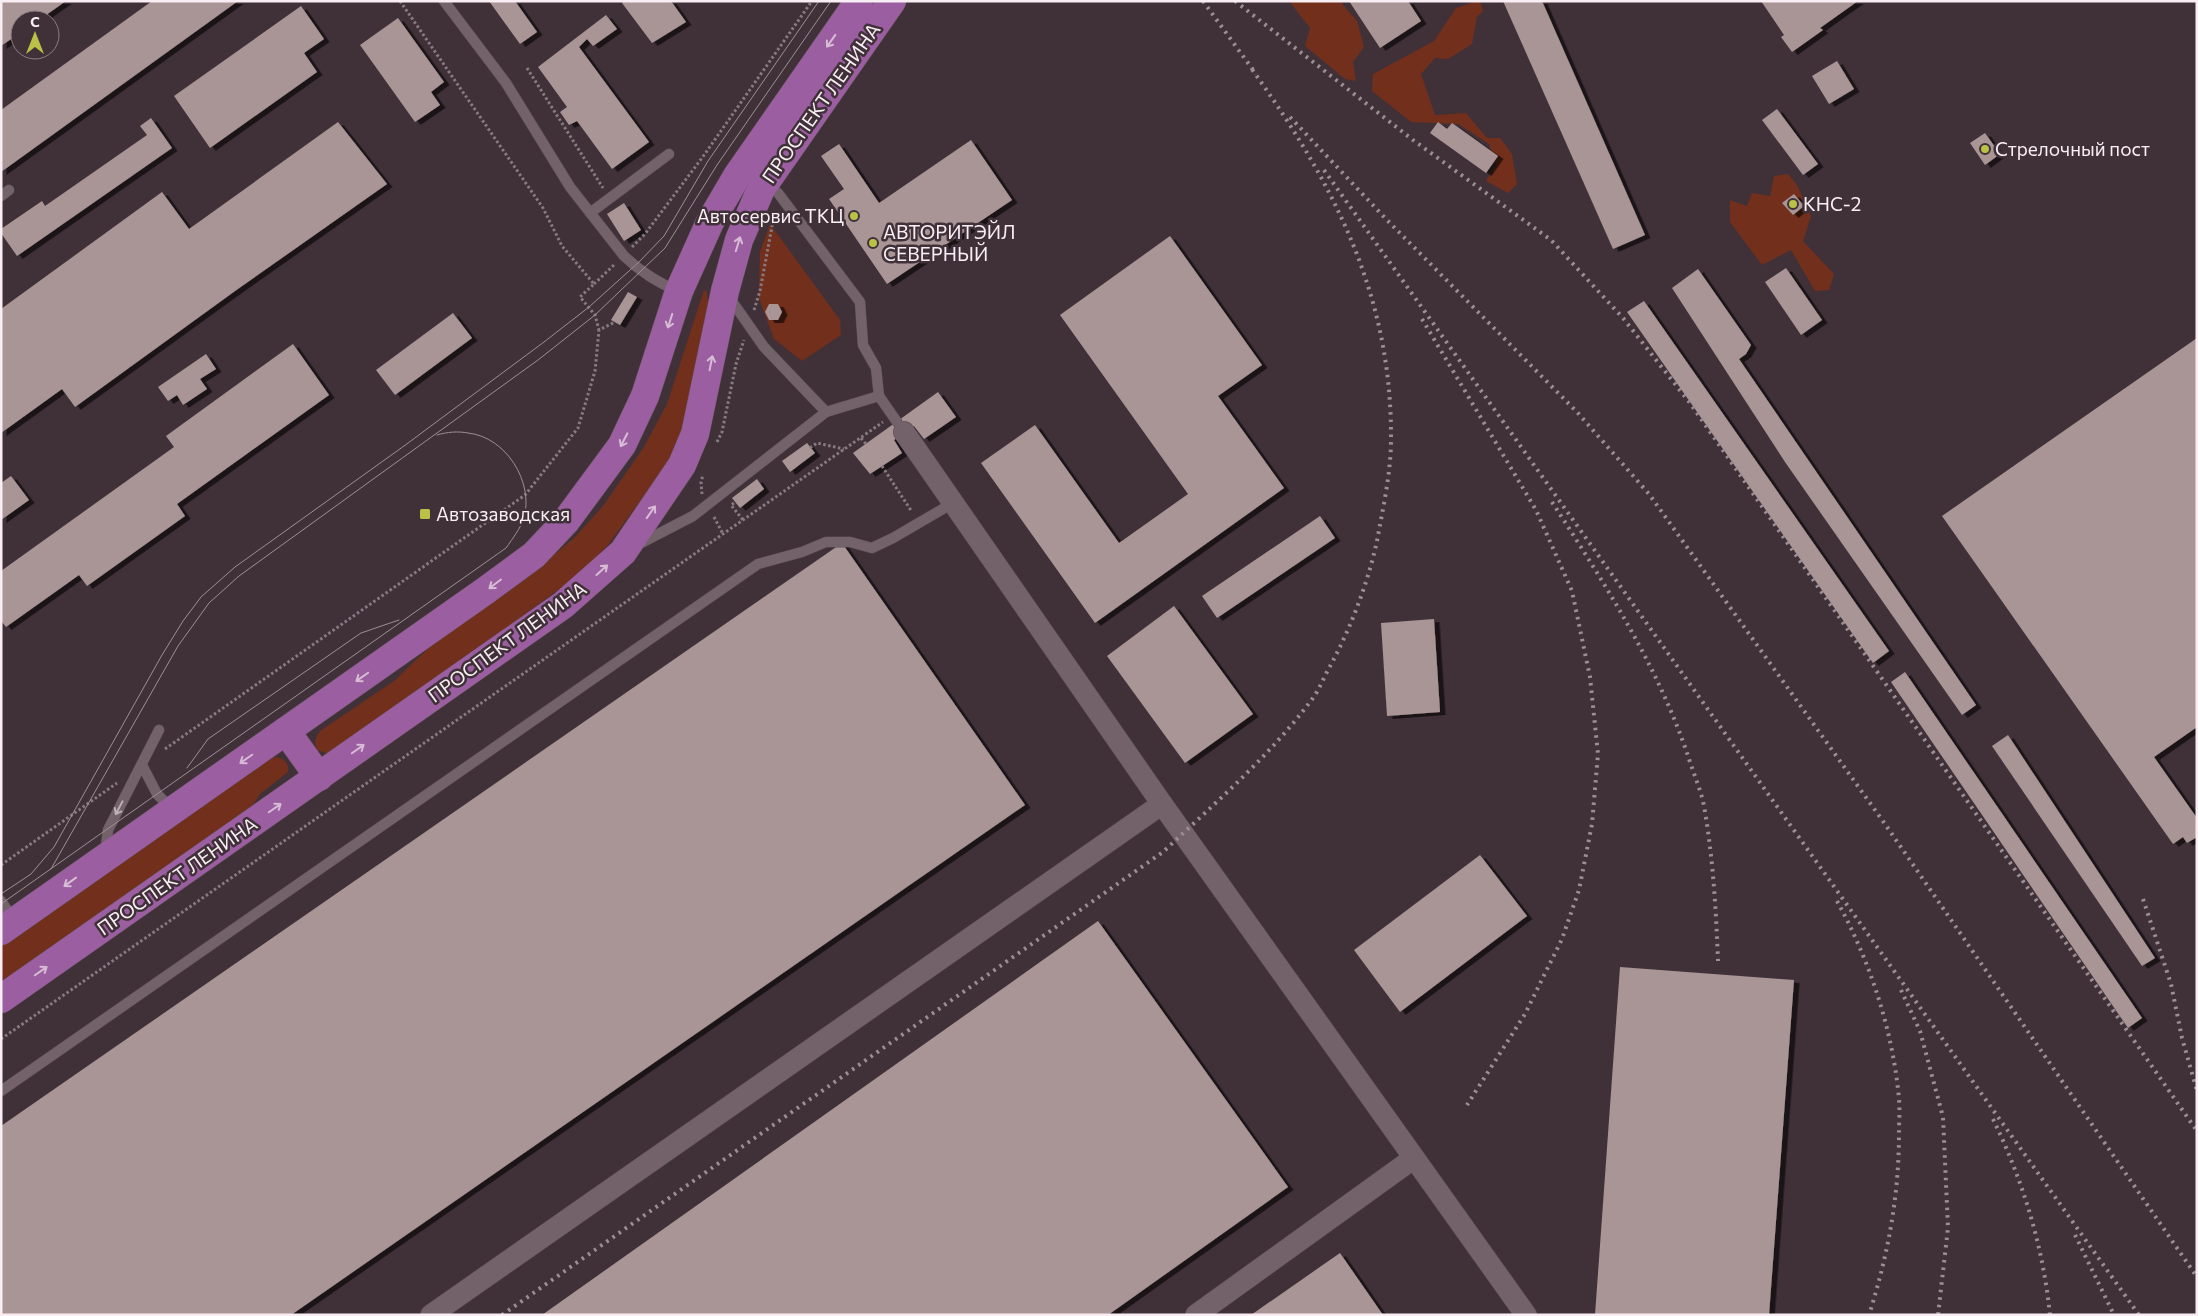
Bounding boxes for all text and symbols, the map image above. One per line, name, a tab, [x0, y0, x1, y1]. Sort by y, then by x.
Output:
north arrow	[10, 10, 60, 60]
text: С	[30, 13, 40, 30]
street label: ПРОСПЕКТ ЛЕНИНА	[757, 18, 885, 187]
one-way arrow	[826, 34, 836, 48]
place label: Стрелочный пост	[1995, 137, 2150, 160]
marker: Стрелочный пост	[1979, 143, 1991, 155]
place label: КНС-2	[1803, 192, 1861, 215]
marker: КНС-2	[1787, 198, 1799, 210]
place label: Автосервис ТКЦ	[697, 204, 844, 227]
marker: Автосервис ТКЦ	[848, 210, 860, 222]
place label: АВТОРИТЭЙЛ СЕВЕРНЫЙ	[883, 220, 1015, 265]
one-way arrow	[734, 237, 743, 252]
marker: АВТОРИТЭЙЛ СЕВЕРНЫЙ	[867, 237, 879, 249]
one-way arrow	[664, 313, 674, 329]
one-way arrow	[706, 356, 716, 372]
one-way arrow	[619, 432, 629, 447]
place label: Автозаводская	[436, 502, 570, 525]
one-way arrow	[646, 505, 656, 519]
marker: Автозаводская	[418, 507, 432, 521]
one-way arrow	[596, 565, 609, 576]
street label: ПРОСПЕКТ ЛЕНИНА	[423, 576, 590, 707]
one-way arrow	[489, 578, 502, 589]
one-way arrow	[355, 672, 369, 682]
one-way arrow	[351, 744, 365, 754]
one-way arrow	[239, 754, 253, 764]
one-way arrow	[114, 800, 124, 814]
one-way arrow	[268, 803, 282, 813]
street label: ПРОСПЕКТ ЛЕНИНА	[92, 812, 261, 940]
one-way arrow	[63, 877, 77, 887]
one-way arrow	[34, 966, 48, 976]

